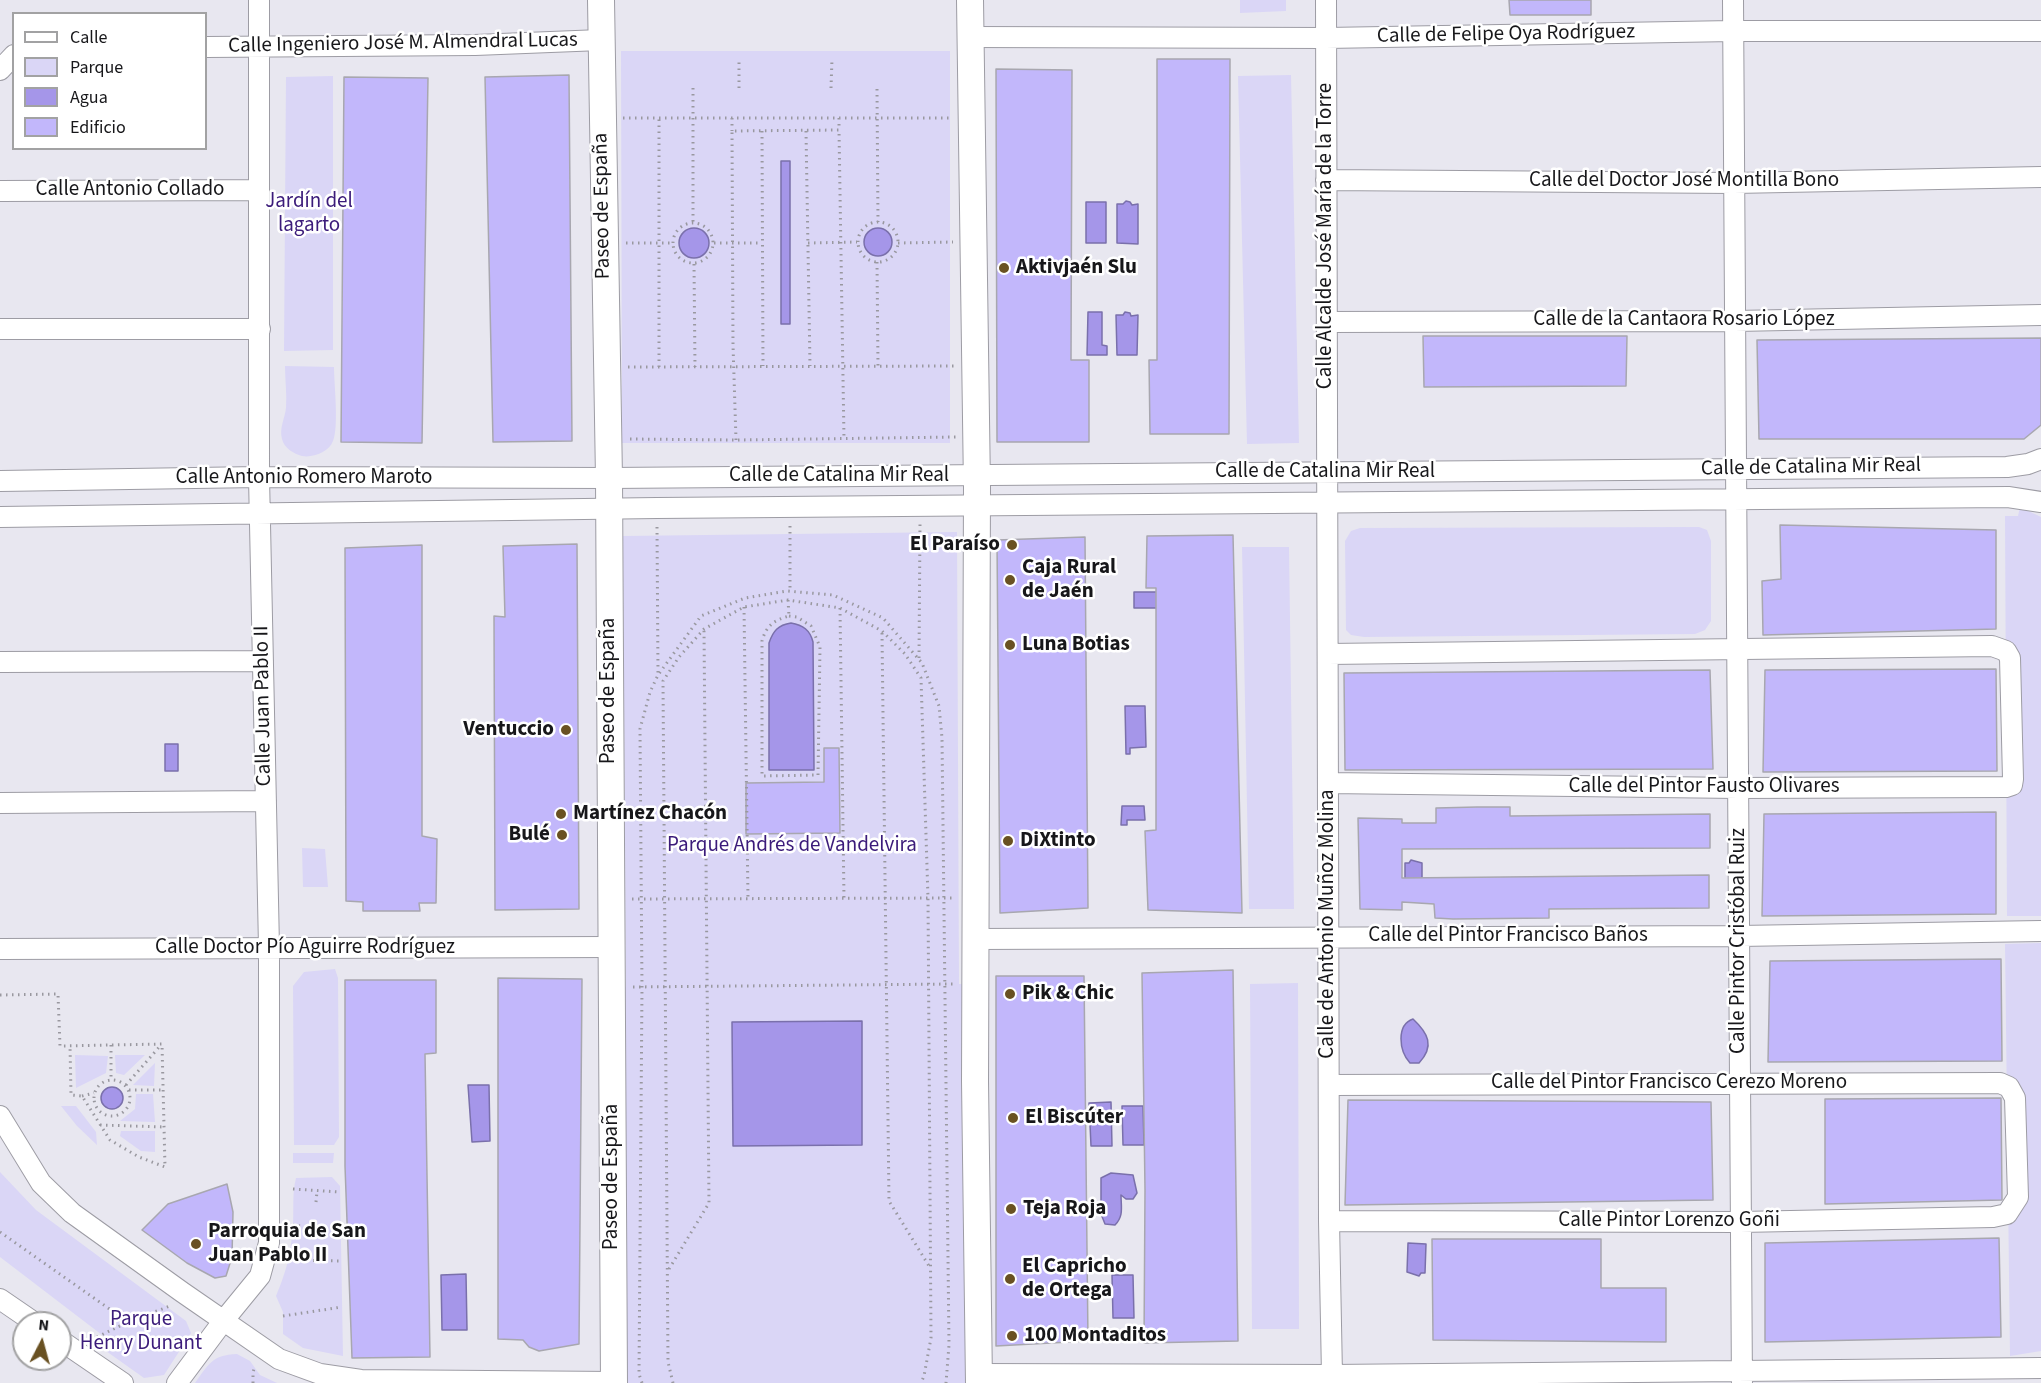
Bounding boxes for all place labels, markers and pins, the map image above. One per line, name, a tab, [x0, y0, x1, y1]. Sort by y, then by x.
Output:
place label: Aktivjaén Slu	[1016, 255, 1137, 281]
marker: Aktivjaén Slu	[997, 261, 1011, 275]
place label: El Paraíso	[910, 532, 1000, 558]
marker: El Paraíso	[1005, 538, 1019, 552]
place label: Caja Rural de Jaén	[1022, 555, 1116, 605]
marker: Caja Rural de Jaén	[1003, 573, 1017, 587]
place label: Luna Botias	[1022, 632, 1130, 658]
marker: Luna Botias	[1003, 638, 1017, 652]
place label: Ventuccio	[463, 717, 554, 743]
marker: Ventuccio	[559, 723, 573, 737]
place label: Martínez Chacón	[573, 801, 727, 827]
marker: Martínez Chacón	[554, 807, 568, 821]
place label: Bulé	[508, 822, 550, 848]
marker: Bulé	[555, 828, 569, 842]
place label: DiXtinto	[1020, 828, 1096, 854]
marker: DiXtinto	[1001, 834, 1015, 848]
place label: Pik & Chic	[1022, 981, 1114, 1007]
marker: Pik & Chic	[1003, 987, 1017, 1001]
place label: El Biscúter	[1025, 1105, 1123, 1131]
marker: El Biscúter	[1006, 1111, 1020, 1125]
place label: Teja Roja	[1023, 1196, 1106, 1222]
marker: Teja Roja	[1004, 1202, 1018, 1216]
place label: Parroquia de San Juan Pablo II	[208, 1219, 366, 1269]
marker: Parroquia de San Juan Pablo II	[189, 1237, 203, 1251]
place label: El Capricho de Ortega	[1022, 1254, 1127, 1304]
marker: El Capricho de Ortega	[1003, 1272, 1017, 1286]
place label: 100 Montaditos	[1024, 1323, 1166, 1349]
marker: 100 Montaditos	[1005, 1329, 1019, 1343]

